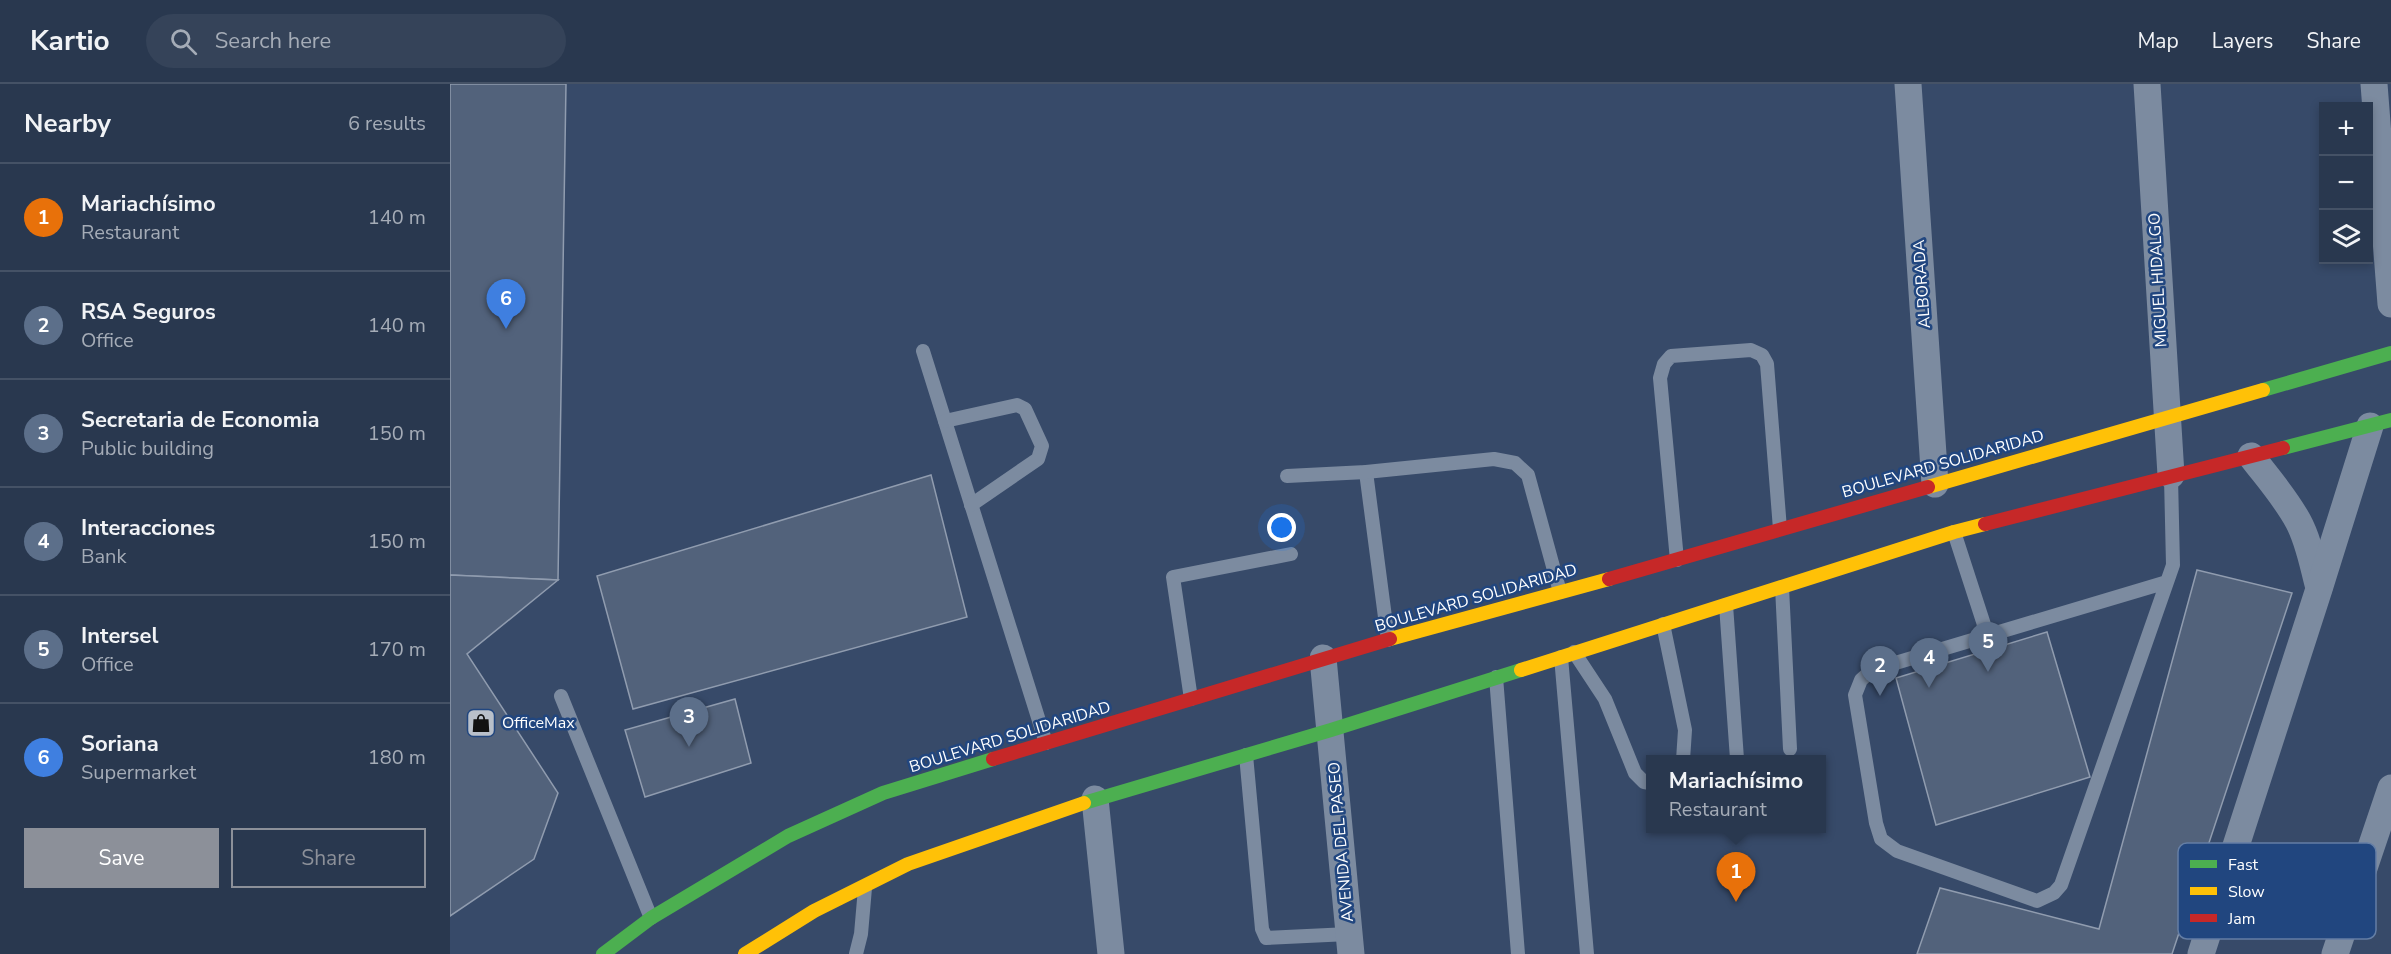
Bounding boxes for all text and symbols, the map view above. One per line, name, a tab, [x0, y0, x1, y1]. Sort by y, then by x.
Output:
search box	[146, 14, 566, 68]
text: Kartio	[30, 22, 110, 60]
icon: search	[167, 25, 200, 58]
text: Search here	[215, 26, 331, 56]
text: Map	[2137, 27, 2179, 55]
text: Layers	[2212, 27, 2273, 55]
text: Share	[2306, 27, 2361, 55]
map controls	[2319, 102, 2373, 264]
button: +	[2319, 102, 2373, 156]
text: Nearby	[24, 106, 111, 141]
text: 6 results	[348, 110, 426, 137]
button: −	[2319, 156, 2373, 210]
text: Mariachísimo	[81, 189, 216, 219]
text: 1	[38, 204, 50, 231]
text: 140 m	[368, 204, 426, 231]
button: layers	[2319, 210, 2373, 264]
street label: MIGUEL HIDALGO	[2143, 212, 2173, 348]
text: Restaurant	[81, 219, 179, 246]
street label: ALBORADA	[1908, 239, 1936, 329]
pin: 6	[486, 280, 526, 329]
text: RSA Seguros	[81, 297, 216, 327]
text: 2	[38, 312, 50, 339]
text: 140 m	[368, 312, 426, 339]
text: Office	[81, 327, 134, 354]
text: Secretaria de Economia	[81, 405, 320, 435]
text: 3	[38, 420, 50, 447]
text: 150 m	[368, 420, 426, 447]
street label: BOULEVARD SOLIDARIDAD	[1839, 425, 2047, 503]
text: Public building	[81, 435, 214, 462]
text: Interacciones	[81, 513, 215, 543]
your location	[1267, 513, 1296, 542]
text: 4	[38, 528, 50, 555]
text: 150 m	[368, 528, 426, 555]
text: Bank	[81, 543, 126, 570]
street label: BOULEVARD SOLIDARIDAD	[1372, 559, 1580, 637]
text: Intersel	[81, 621, 159, 651]
pin: 5	[1968, 622, 2008, 672]
text: 5	[38, 636, 50, 663]
text: 170 m	[368, 636, 426, 663]
pin: 4	[1910, 638, 1948, 688]
pin: 2	[1860, 646, 1900, 696]
text: Office	[81, 651, 134, 678]
street label: BOULEVARD SOLIDARIDAD	[907, 696, 1113, 778]
pin: 3	[670, 698, 708, 747]
shop icon: OfficeMax	[465, 707, 497, 739]
place label: OfficeMax	[502, 712, 575, 734]
text: Soriana	[81, 729, 159, 759]
text: 6	[38, 744, 50, 771]
text: 180 m	[368, 744, 426, 771]
popup	[1646, 755, 1826, 833]
text: Supermarket	[81, 759, 196, 786]
street label: AVENIDA DEL PASEO	[1323, 761, 1359, 923]
text: Mariachísimo	[1669, 766, 1803, 796]
text: Restaurant	[1669, 796, 1767, 823]
button: Save	[24, 828, 219, 888]
button: Share	[231, 828, 426, 888]
legend	[2178, 843, 2376, 939]
pin: 1	[1716, 852, 1756, 902]
text: Fast	[2228, 854, 2259, 876]
text: Slow	[2228, 881, 2265, 903]
text: Jam	[2227, 908, 2255, 930]

